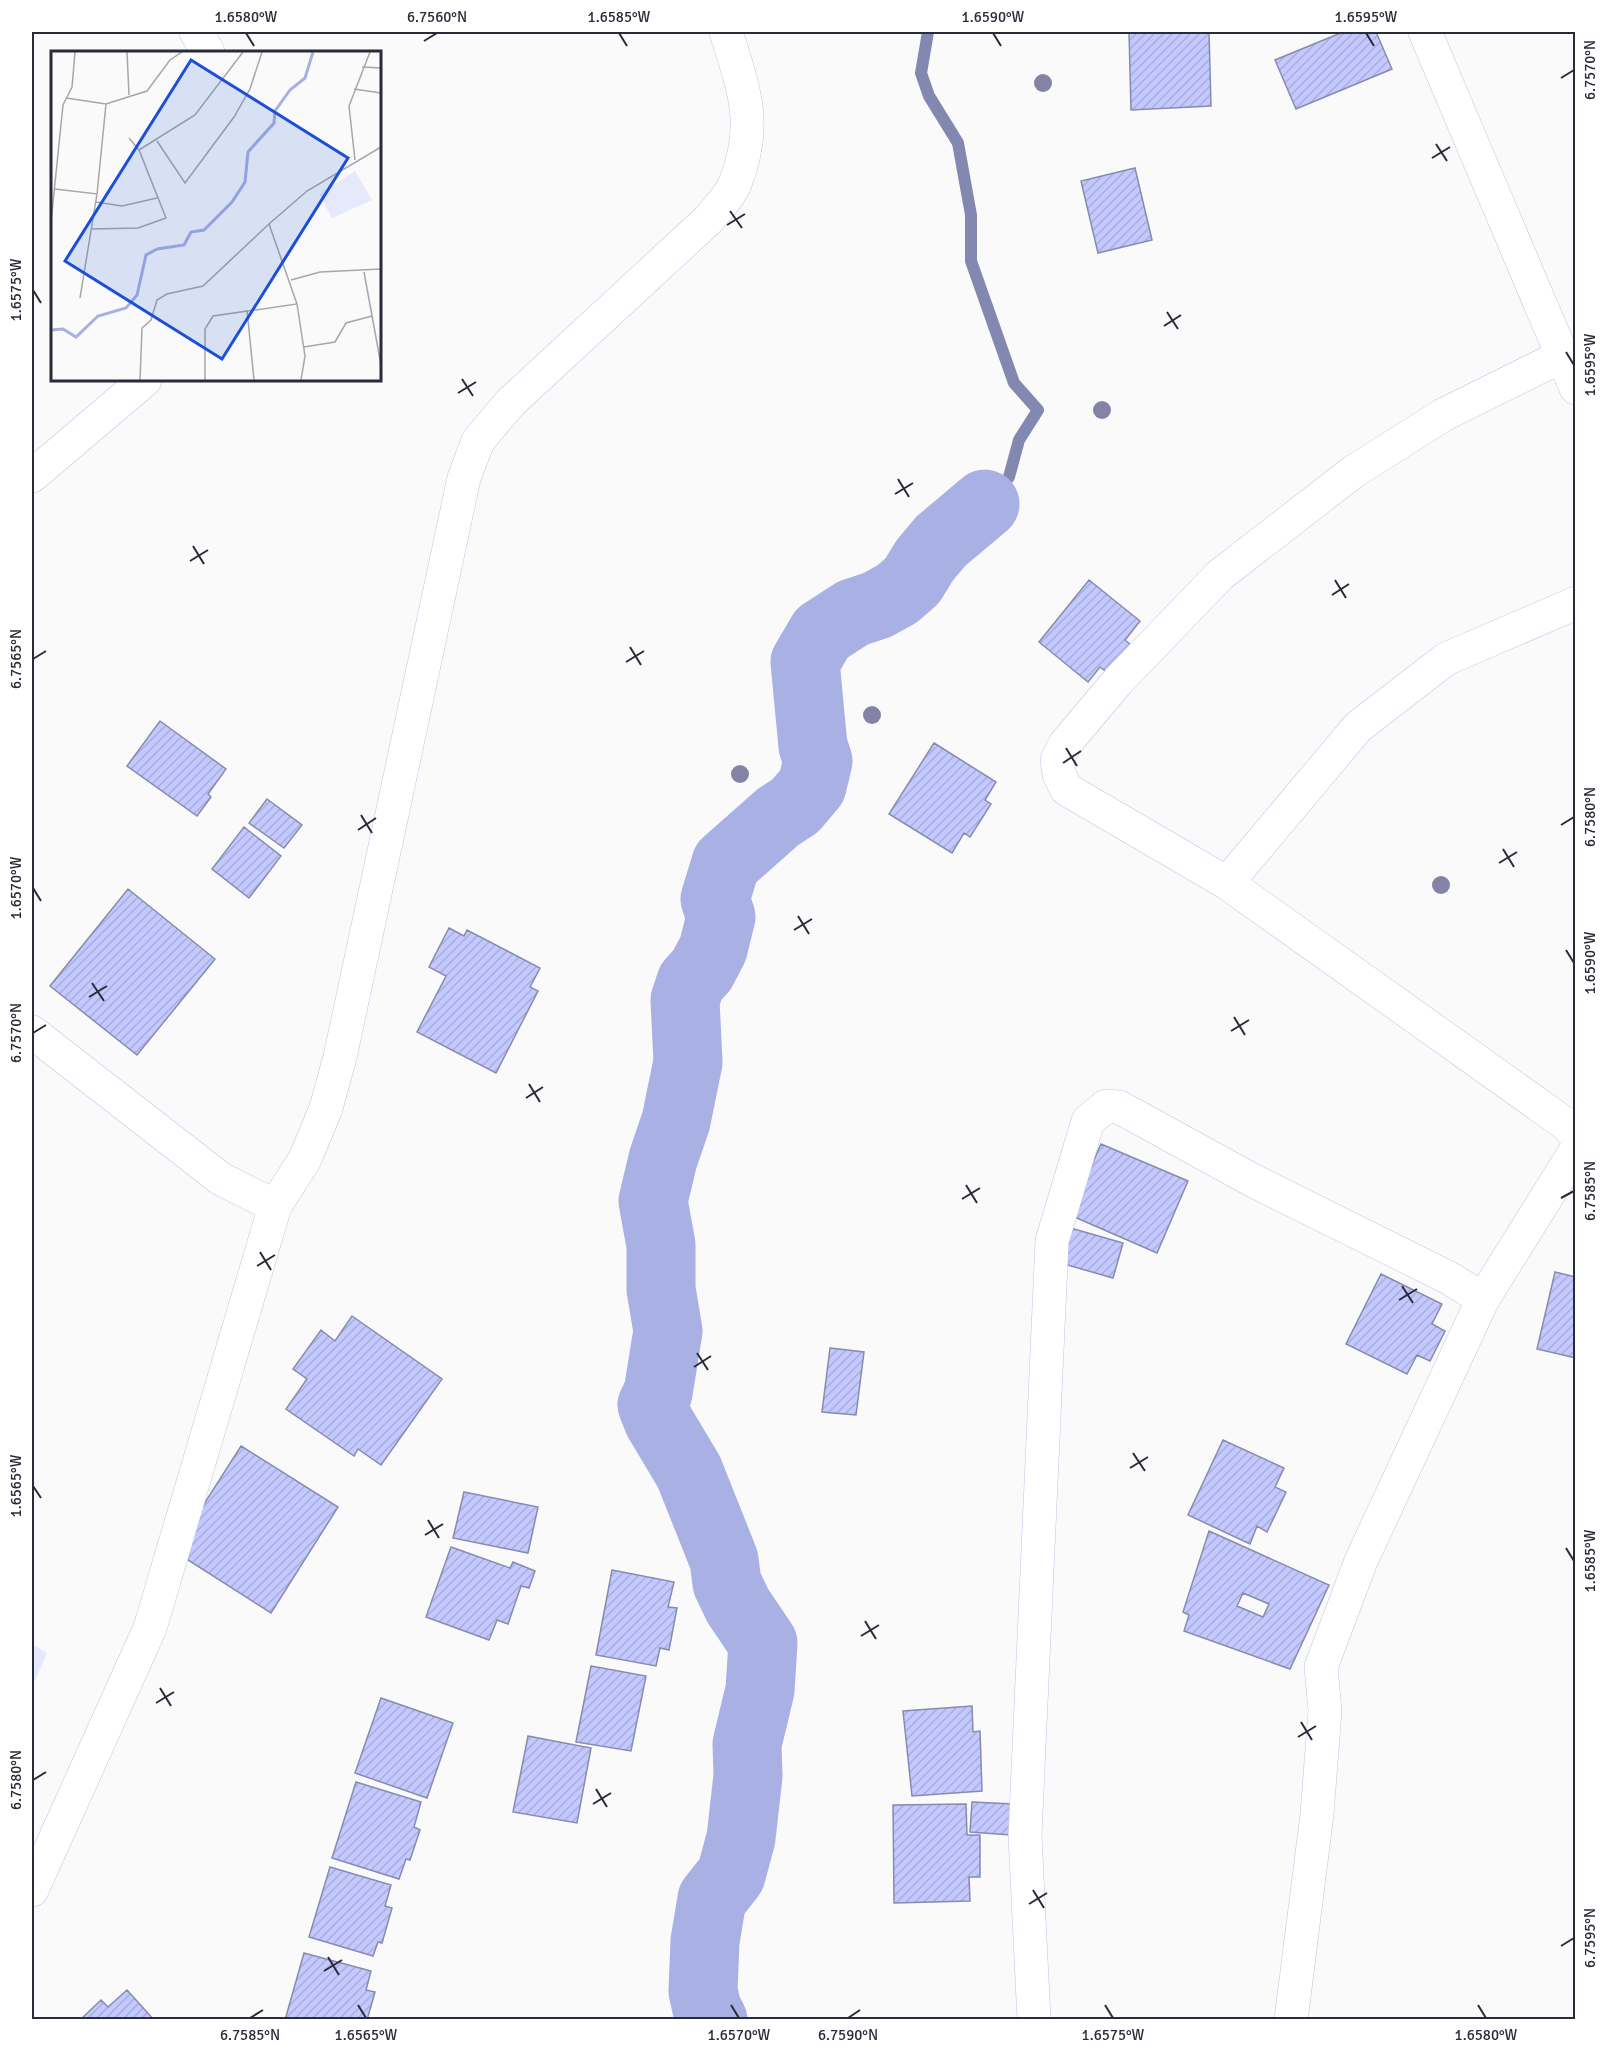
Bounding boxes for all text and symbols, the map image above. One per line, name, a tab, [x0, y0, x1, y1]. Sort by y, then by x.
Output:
text: 1.6580°W	[215, 8, 278, 26]
text: 6.7560°N	[407, 8, 467, 26]
text: 1.6585°W	[588, 8, 651, 26]
text: 1.6590°W	[962, 8, 1025, 26]
text: 1.6595°W	[1335, 8, 1398, 26]
text: 6.7570°N	[1581, 40, 1599, 100]
inset map	[51, 51, 381, 381]
text: 1.6575°W	[7, 258, 25, 321]
text: 1.6595°W	[1581, 333, 1599, 396]
text: 6.7565°N	[7, 629, 25, 689]
text: 6.7580°N	[1581, 787, 1599, 847]
text: 1.6570°W	[7, 856, 25, 919]
text: 1.6590°W	[1581, 931, 1599, 994]
text: 6.7570°N	[7, 1003, 25, 1063]
text: 6.7585°N	[1581, 1161, 1599, 1221]
text: 1.6565°W	[7, 1454, 25, 1517]
text: 1.6585°W	[1581, 1529, 1599, 1592]
text: 6.7580°N	[7, 1750, 25, 1810]
text: 6.7595°N	[1581, 1908, 1599, 1968]
text: 6.7585°N	[220, 2026, 280, 2044]
text: 1.6565°W	[335, 2026, 398, 2044]
text: 1.6570°W	[708, 2026, 771, 2044]
text: 6.7590°N	[818, 2026, 878, 2044]
text: 1.6575°W	[1082, 2026, 1145, 2044]
text: 1.6580°W	[1455, 2026, 1518, 2044]

